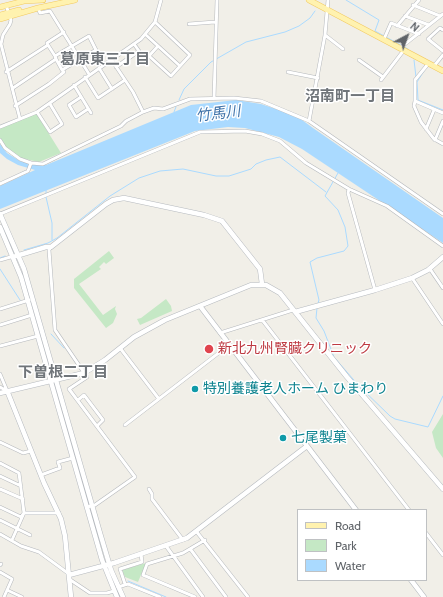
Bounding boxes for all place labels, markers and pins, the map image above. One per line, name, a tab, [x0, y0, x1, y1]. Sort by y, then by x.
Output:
place label: 新北九州腎臓クリニック	[218, 341, 372, 357]
marker: 新北九州腎臓クリニック	[203, 343, 215, 355]
place label: 特別養護老人ホーム ひまわり	[203, 381, 388, 397]
marker: 特別養護老人ホーム ひまわり	[190, 384, 200, 394]
place label: 七尾製菓	[291, 430, 347, 446]
marker: 七尾製菓	[278, 433, 288, 443]

